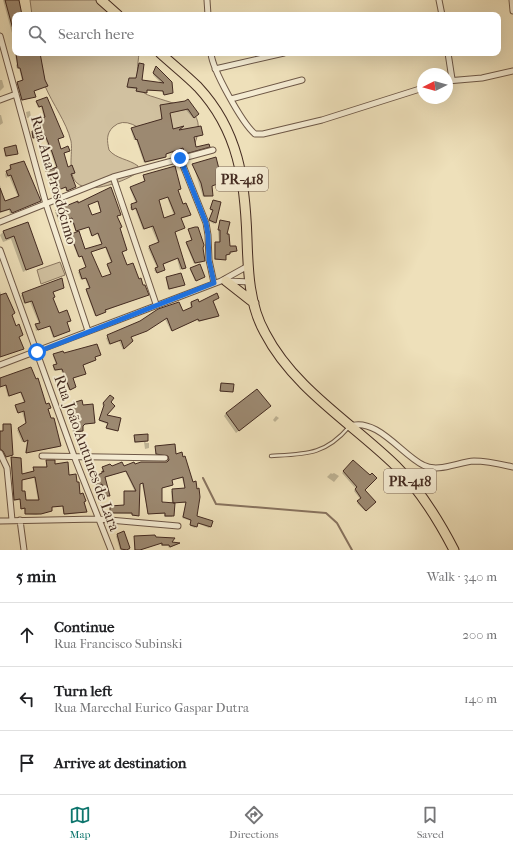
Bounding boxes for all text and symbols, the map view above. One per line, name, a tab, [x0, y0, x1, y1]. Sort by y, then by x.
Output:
search box	[12, 12, 501, 56]
icon: search	[26, 23, 48, 45]
text: Search here	[58, 25, 134, 43]
north arrow	[417, 68, 453, 104]
street label: Rua Ana Prosdócimo	[27, 114, 81, 247]
route end	[171, 149, 189, 167]
road number: PR-418	[216, 167, 268, 191]
route start	[28, 343, 46, 361]
street label: Rua João Antunes de Lara	[50, 372, 124, 535]
road number: PR-418	[384, 469, 436, 493]
text: 5 min	[16, 566, 56, 586]
text: Walk · 340 m	[427, 569, 497, 584]
text: Continue	[54, 618, 114, 636]
icon: ahead	[16, 624, 38, 646]
text: 200 m	[462, 627, 497, 642]
text: Rua Francisco Subinski	[54, 636, 182, 651]
text: Turn left	[54, 682, 112, 700]
icon: left	[16, 688, 38, 710]
text: 140 m	[464, 691, 497, 706]
text: Rua Marechal Eurico Gaspar Dutra	[54, 700, 249, 715]
icon: arrive	[16, 752, 38, 774]
text: Arrive at destination	[54, 754, 186, 772]
tab: Map	[69, 804, 91, 841]
tab: Directions	[229, 804, 279, 841]
tab: Saved	[417, 804, 444, 841]

